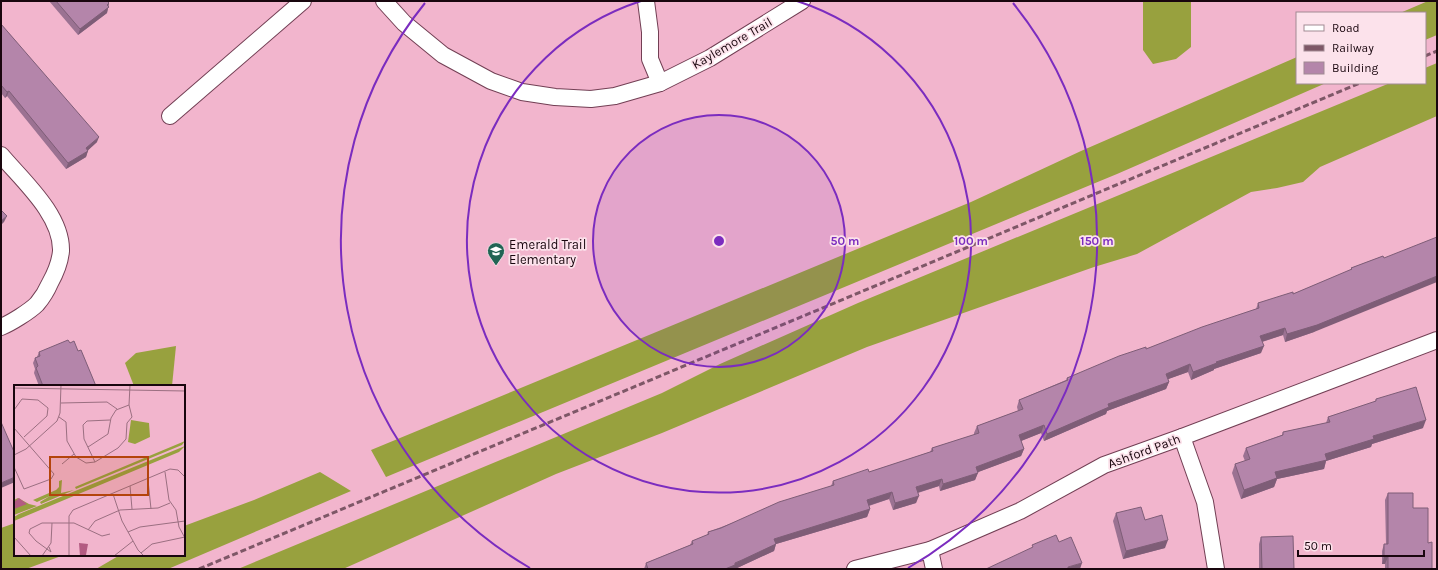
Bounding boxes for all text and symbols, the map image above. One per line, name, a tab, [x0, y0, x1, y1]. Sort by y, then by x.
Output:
legend	[1296, 12, 1426, 84]
street label: Kaylemore Trail	[689, 14, 775, 72]
text: Road	[1332, 21, 1360, 35]
text: Railway	[1332, 41, 1374, 55]
text: Building	[1332, 61, 1379, 75]
centre of rings	[712, 234, 726, 248]
text: 50 m	[831, 234, 860, 248]
text: 100 m	[954, 234, 988, 248]
text: 150 m	[1080, 234, 1114, 248]
place label: Emerald Trail Elementary	[509, 237, 586, 267]
school or university icon: Emerald Trail Elementary	[486, 241, 506, 266]
inset map	[14, 385, 185, 556]
street label: Ashford Path	[1106, 431, 1182, 471]
scale bar	[1298, 532, 1424, 558]
text: 50 m	[1304, 539, 1332, 553]

